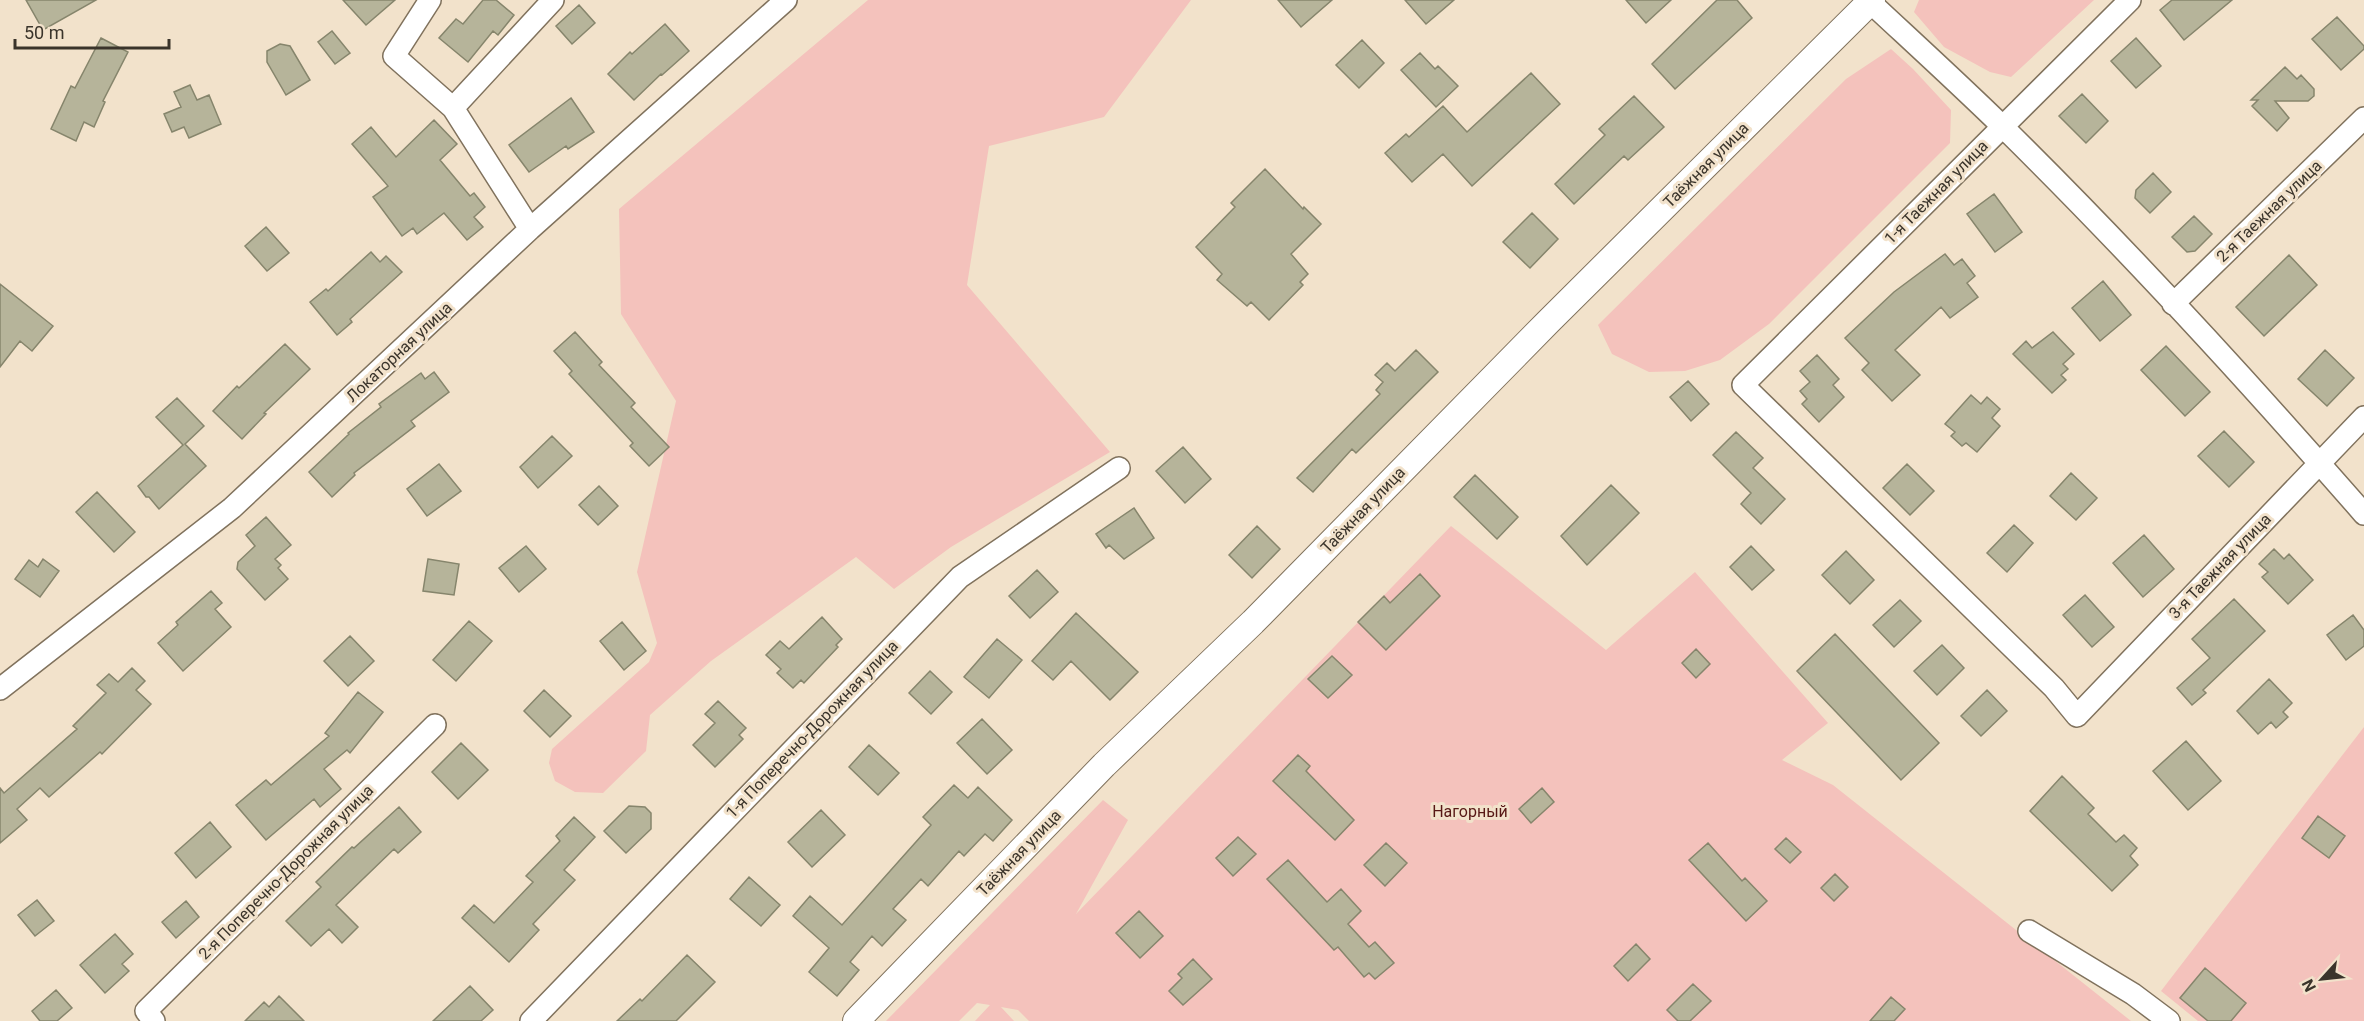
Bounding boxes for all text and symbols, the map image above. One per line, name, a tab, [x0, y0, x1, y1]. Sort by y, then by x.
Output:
scale bar	[15, 12, 170, 50]
text: 50 m	[24, 22, 64, 43]
street label: Таёжная улица	[1659, 118, 1753, 212]
street label: 1-я Таежная улица	[1880, 136, 1992, 248]
street label: 2-я Таежная улица	[2213, 156, 2325, 266]
street label: Локаторная улица	[342, 298, 456, 406]
street label: Таёжная улица	[1317, 463, 1409, 557]
street label: 3-я Таежная улица	[2165, 510, 2275, 622]
street label: 1-я Поперечно-Дорожная улица	[722, 636, 902, 822]
street label: 2-я Поперечно-Дорожная улица	[195, 781, 377, 963]
park label: Нагорный	[1432, 802, 1508, 821]
street label: Таёжная улица	[973, 806, 1065, 900]
north arrow	[2292, 949, 2352, 1009]
text: N	[2298, 976, 2320, 995]

